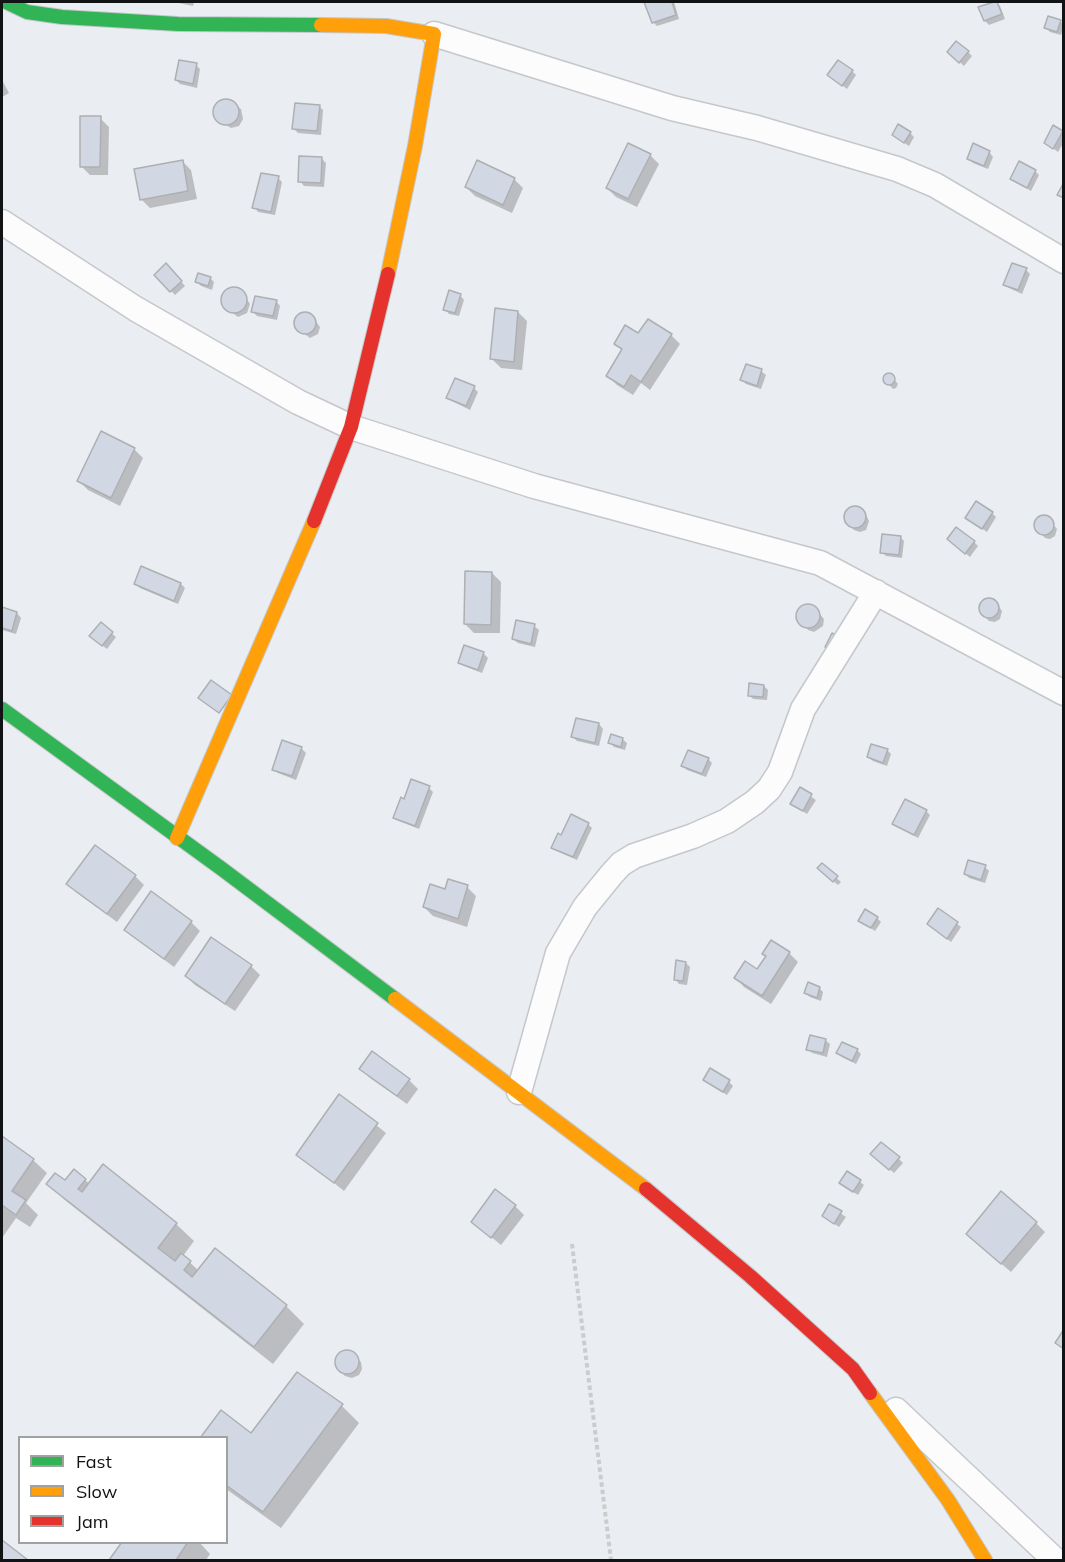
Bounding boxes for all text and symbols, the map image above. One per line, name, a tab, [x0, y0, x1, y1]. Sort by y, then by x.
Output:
legend	[18, 1436, 228, 1544]
text: Fast	[76, 1450, 112, 1473]
text: Slow	[76, 1480, 117, 1503]
text: Jam	[76, 1510, 109, 1533]

